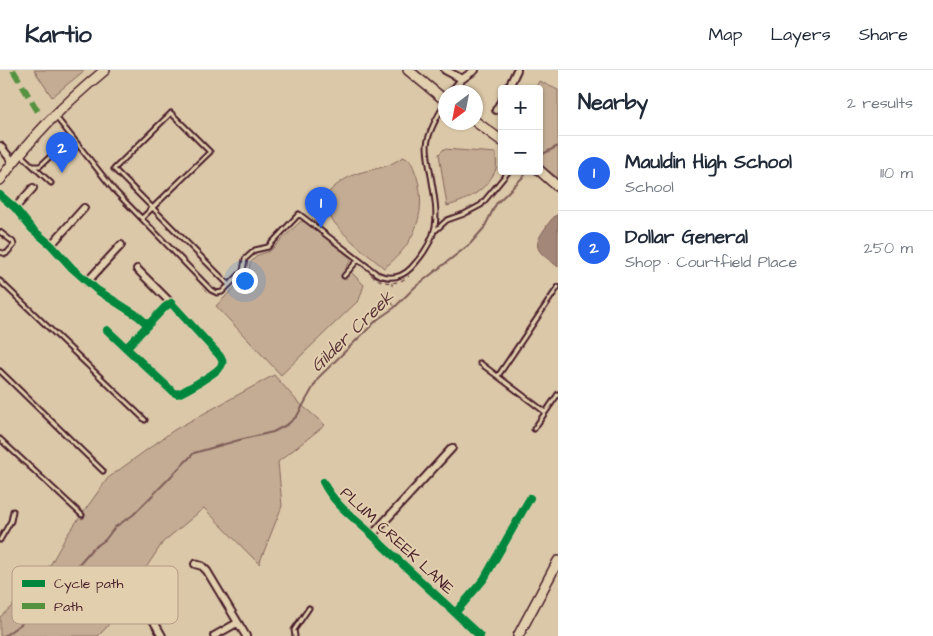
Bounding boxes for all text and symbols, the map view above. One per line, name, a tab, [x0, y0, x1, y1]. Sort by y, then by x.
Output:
text: Kartio	[25, 18, 92, 52]
text: Map	[708, 22, 742, 47]
text: Layers	[770, 22, 831, 47]
text: Share	[859, 22, 908, 47]
north arrow	[438, 85, 483, 130]
map controls	[498, 85, 543, 175]
button: +	[498, 85, 543, 130]
text: Nearby	[578, 88, 648, 117]
text: 2 results	[847, 92, 913, 114]
button: −	[498, 130, 543, 175]
pin: 2	[46, 132, 78, 173]
text: Mauldin High School	[625, 149, 792, 176]
text: 1	[593, 162, 595, 184]
text: 110 m	[880, 162, 913, 184]
text: School	[625, 176, 674, 198]
pin: 1	[305, 187, 337, 228]
text: Dollar General	[625, 224, 748, 251]
text: 2	[589, 237, 599, 259]
text: 250 m	[864, 237, 913, 259]
text: Shop · Courtfield Place	[625, 251, 797, 273]
your location	[232, 268, 258, 294]
water label: Gilder Creek	[305, 284, 400, 378]
street label: PLUM CREEK LANE	[336, 482, 460, 600]
legend	[12, 566, 178, 624]
text: Cycle path	[54, 574, 123, 594]
text: Path	[54, 597, 83, 617]

